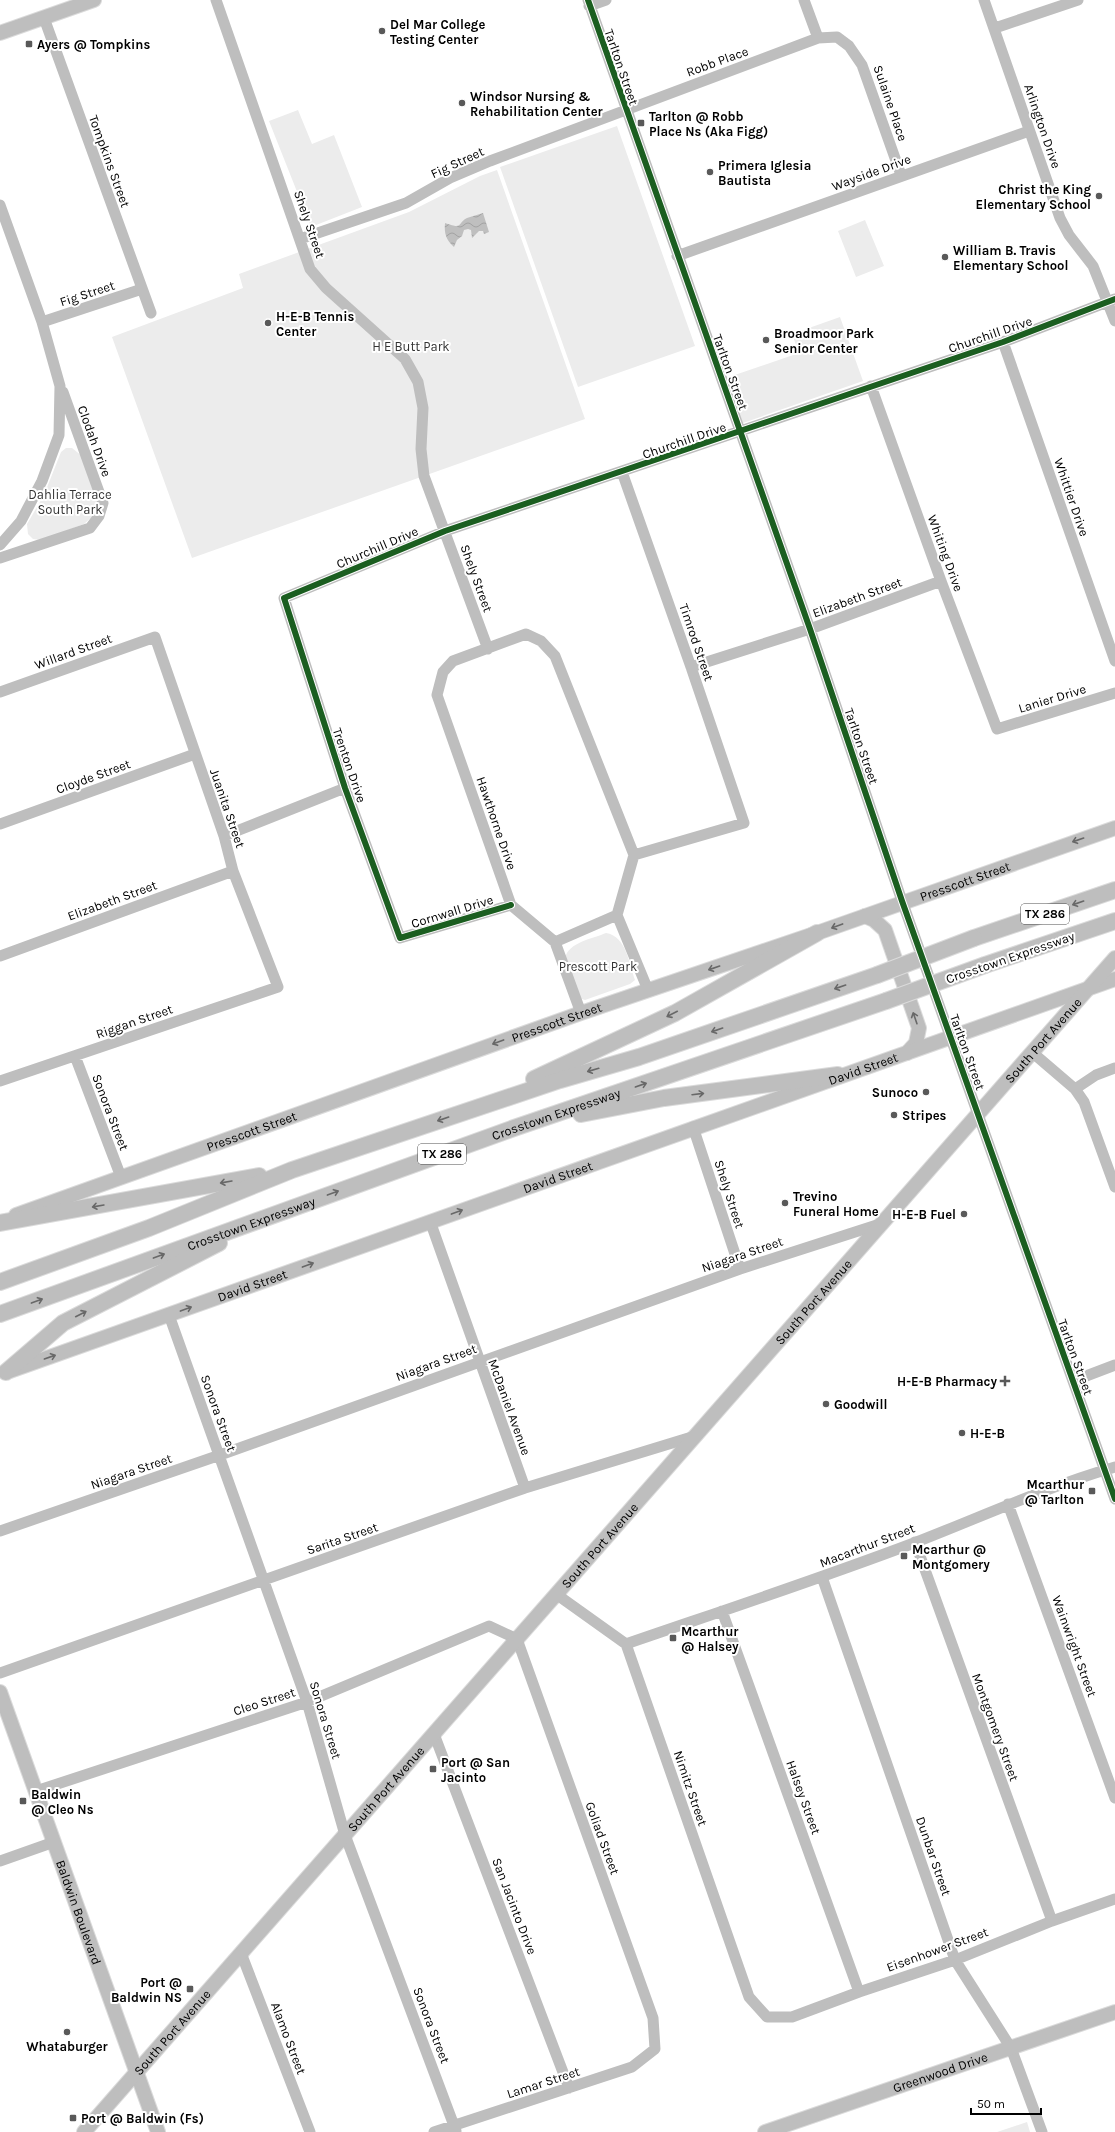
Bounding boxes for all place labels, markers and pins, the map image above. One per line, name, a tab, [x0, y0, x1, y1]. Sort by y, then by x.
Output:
place label: Del Mar College Testing Center	[390, 17, 485, 47]
marker: Del Mar College Testing Center	[377, 26, 387, 36]
place label: Ayers @ Tompkins	[37, 37, 150, 52]
marker: Ayers @ Tompkins	[24, 39, 34, 49]
place label: Windsor Nursing & Rehabilitation Center	[470, 89, 604, 119]
marker: Windsor Nursing & Rehabilitation Center	[457, 98, 467, 108]
place label: Tarlton @ Robb Place Ns (Aka Figg)	[649, 109, 768, 139]
marker: Tarlton @ Robb Place Ns (Aka Figg)	[636, 118, 646, 128]
place label: Primera Iglesia Bautista	[718, 158, 811, 188]
marker: Primera Iglesia Bautista	[705, 167, 715, 177]
place label: Christ the King Elementary School	[976, 182, 1091, 212]
marker: Christ the King Elementary School	[1094, 191, 1104, 201]
place label: William B. Travis Elementary School	[953, 243, 1068, 273]
marker: William B. Travis Elementary School	[940, 252, 950, 262]
place label: H-E-B Tennis Center	[276, 309, 354, 339]
marker: H-E-B Tennis Center	[263, 318, 273, 328]
place label: Broadmoor Park Senior Center	[774, 326, 874, 356]
marker: Broadmoor Park Senior Center	[761, 335, 771, 345]
place label: Sunoco	[872, 1085, 918, 1100]
marker: Sunoco	[921, 1087, 931, 1097]
place label: Stripes	[902, 1108, 947, 1123]
marker: Stripes	[889, 1110, 899, 1120]
place label: Trevino Funeral Home	[793, 1189, 879, 1219]
marker: Trevino Funeral Home	[780, 1198, 790, 1208]
place label: H-E-B Fuel	[892, 1207, 956, 1222]
marker: H-E-B Fuel	[959, 1209, 969, 1219]
place label: H-E-B Pharmacy	[897, 1374, 997, 1389]
marker: H-E-B Pharmacy	[1000, 1376, 1010, 1386]
place label: Goodwill	[834, 1397, 888, 1412]
marker: Goodwill	[821, 1399, 831, 1409]
place label: H-E-B	[970, 1426, 1005, 1441]
marker: H-E-B	[957, 1428, 967, 1438]
place label: Mcarthur @ Tarlton	[1024, 1477, 1085, 1507]
marker: Mcarthur @ Tarlton	[1087, 1486, 1097, 1496]
place label: Mcarthur @ Montgomery	[912, 1542, 990, 1572]
marker: Mcarthur @ Montgomery	[899, 1551, 909, 1561]
place label: Mcarthur @ Halsey	[681, 1624, 739, 1654]
marker: Mcarthur @ Halsey	[668, 1633, 678, 1643]
place label: Port @ San Jacinto	[441, 1755, 510, 1785]
marker: Port @ San Jacinto	[428, 1764, 438, 1774]
place label: Baldwin @ Cleo Ns	[31, 1787, 94, 1817]
marker: Baldwin @ Cleo Ns	[18, 1796, 28, 1806]
place label: Port @ Baldwin NS	[111, 1975, 182, 2005]
marker: Port @ Baldwin NS	[185, 1984, 195, 1994]
marker: Whataburger	[62, 2027, 72, 2037]
place label: Whataburger	[26, 2039, 109, 2054]
place label: Port @ Baldwin (Fs)	[81, 2111, 204, 2126]
marker: Port @ Baldwin (Fs)	[68, 2113, 78, 2123]

